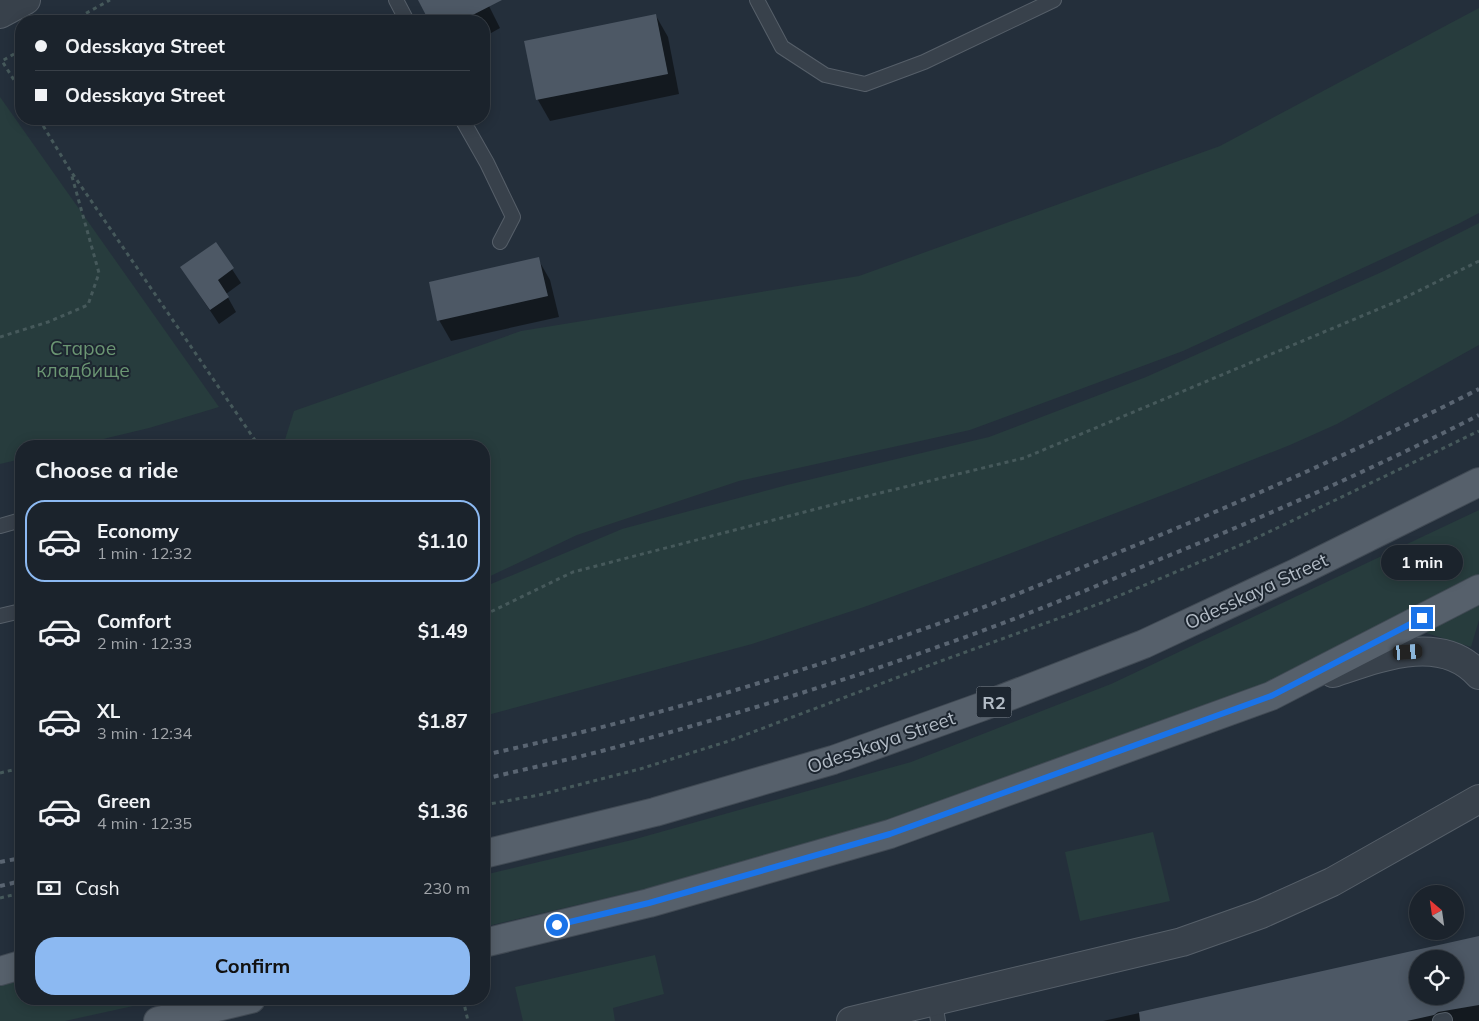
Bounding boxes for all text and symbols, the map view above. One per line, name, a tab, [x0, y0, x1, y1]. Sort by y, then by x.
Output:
text: Odesskaya Street	[65, 34, 225, 58]
text: Odesskaya Street	[65, 83, 225, 107]
park label: Старое кладбище	[36, 336, 130, 382]
text: Choose a ride	[35, 456, 178, 484]
icon: car	[37, 519, 82, 564]
text: Economy	[97, 519, 179, 543]
text: $1.10	[418, 529, 468, 553]
text: 1 min · 12:32	[97, 543, 192, 563]
callout: 1 min	[1381, 546, 1463, 580]
street label: Odesskaya Street	[1181, 547, 1332, 635]
text: 1 min	[1401, 552, 1443, 572]
route end	[1411, 607, 1433, 629]
icon: car	[37, 609, 82, 654]
text: Comfort	[97, 609, 171, 633]
text: $1.49	[418, 619, 468, 643]
text: 2 min · 12:33	[97, 633, 192, 653]
car	[1392, 643, 1423, 661]
road number: R2	[976, 686, 1012, 718]
icon: car	[37, 699, 82, 744]
text: XL	[97, 699, 120, 723]
street label: Odesskaya Street	[804, 705, 959, 779]
text: $1.87	[418, 709, 468, 733]
text: 3 min · 12:34	[97, 723, 192, 743]
icon: car	[37, 789, 82, 834]
text: Green	[97, 789, 151, 813]
text: $1.36	[418, 799, 468, 823]
text: 4 min · 12:35	[97, 813, 192, 833]
icon: cash	[35, 874, 63, 902]
text: Cash	[75, 876, 120, 900]
text: 230 m	[423, 878, 470, 898]
north arrow	[1409, 885, 1464, 940]
map controls	[1409, 885, 1464, 1005]
route start	[546, 914, 568, 936]
button: Confirm	[35, 937, 470, 995]
button: locate	[1409, 950, 1464, 1005]

